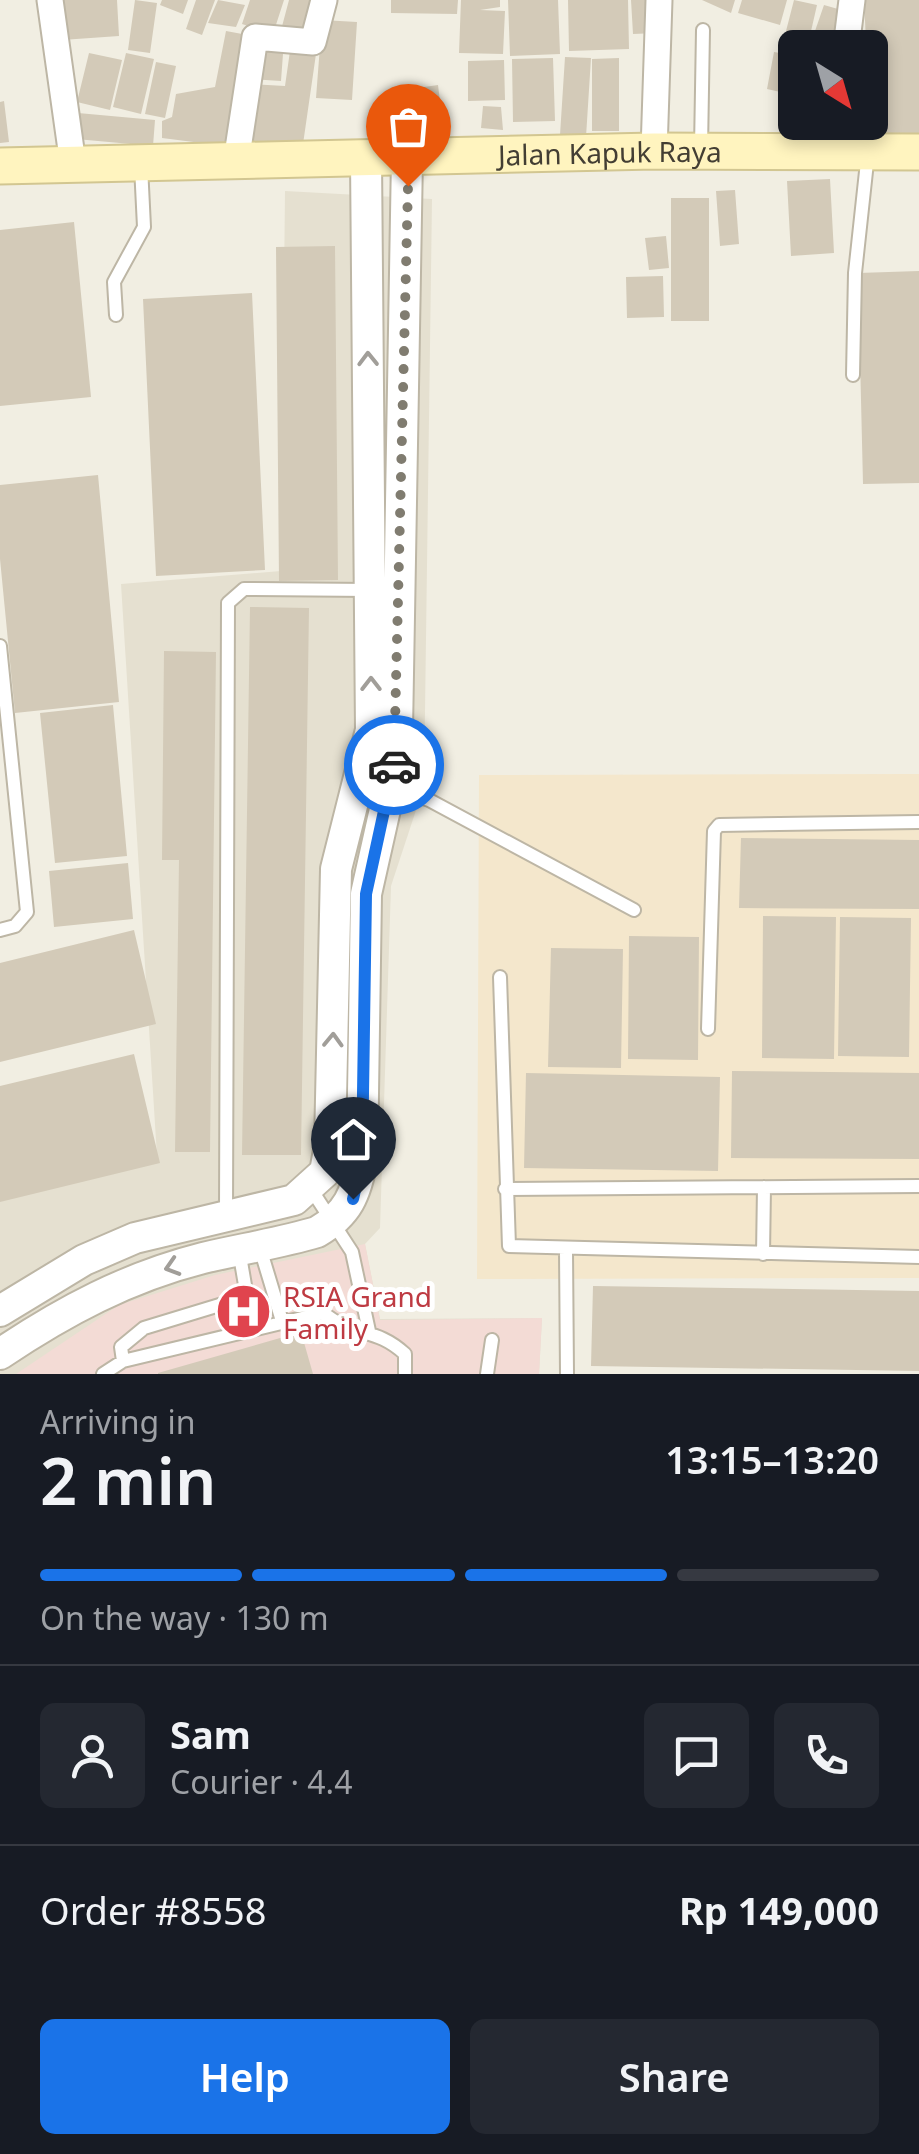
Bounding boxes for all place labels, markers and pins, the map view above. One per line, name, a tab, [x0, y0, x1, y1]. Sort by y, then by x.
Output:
pin	[366, 84, 451, 187]
pin	[311, 1097, 396, 1200]
place label: RSIA Grand Family	[283, 1277, 432, 1347]
hospital icon: RSIA Grand Family	[214, 1282, 274, 1342]

